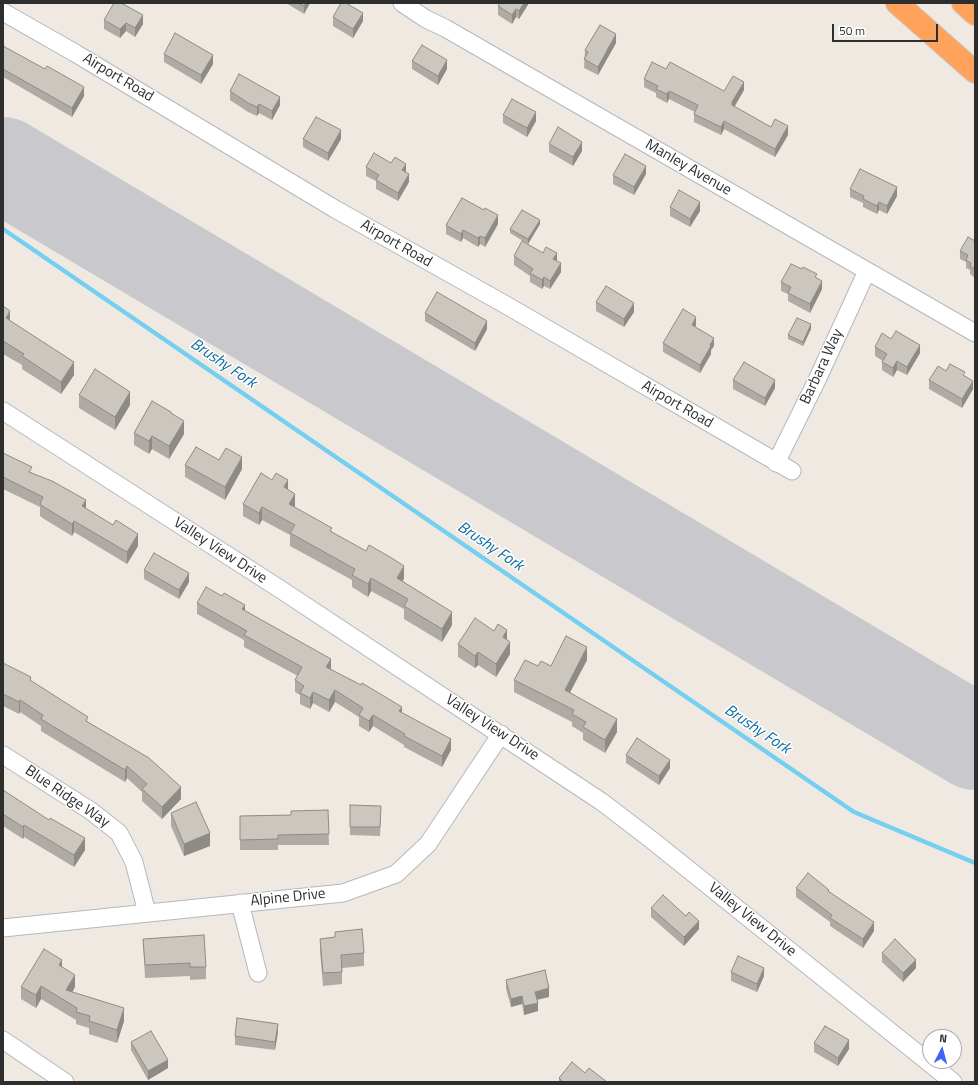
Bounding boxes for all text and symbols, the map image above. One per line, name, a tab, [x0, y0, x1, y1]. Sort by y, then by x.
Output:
scale bar	[834, 16, 940, 42]
text: 50 m	[839, 21, 865, 40]
street label: Airport Road	[79, 50, 157, 106]
street label: Manley Avenue	[642, 136, 734, 200]
street label: Airport Road	[357, 216, 435, 272]
street label: Barbara Way	[797, 326, 847, 408]
water label: Brushy Fork	[186, 335, 260, 393]
street label: Airport Road	[638, 377, 716, 433]
street label: Valley View Drive	[170, 514, 270, 588]
water label: Brushy Fork	[453, 518, 527, 576]
street label: Valley View Drive	[442, 691, 542, 765]
water label: Brushy Fork	[720, 701, 794, 759]
street label: Blue Ridge Way	[21, 762, 113, 832]
street label: Valley View Drive	[704, 879, 800, 961]
street label: Alpine Drive	[250, 885, 326, 911]
north arrow	[922, 1029, 962, 1069]
text: N	[939, 1030, 948, 1046]

